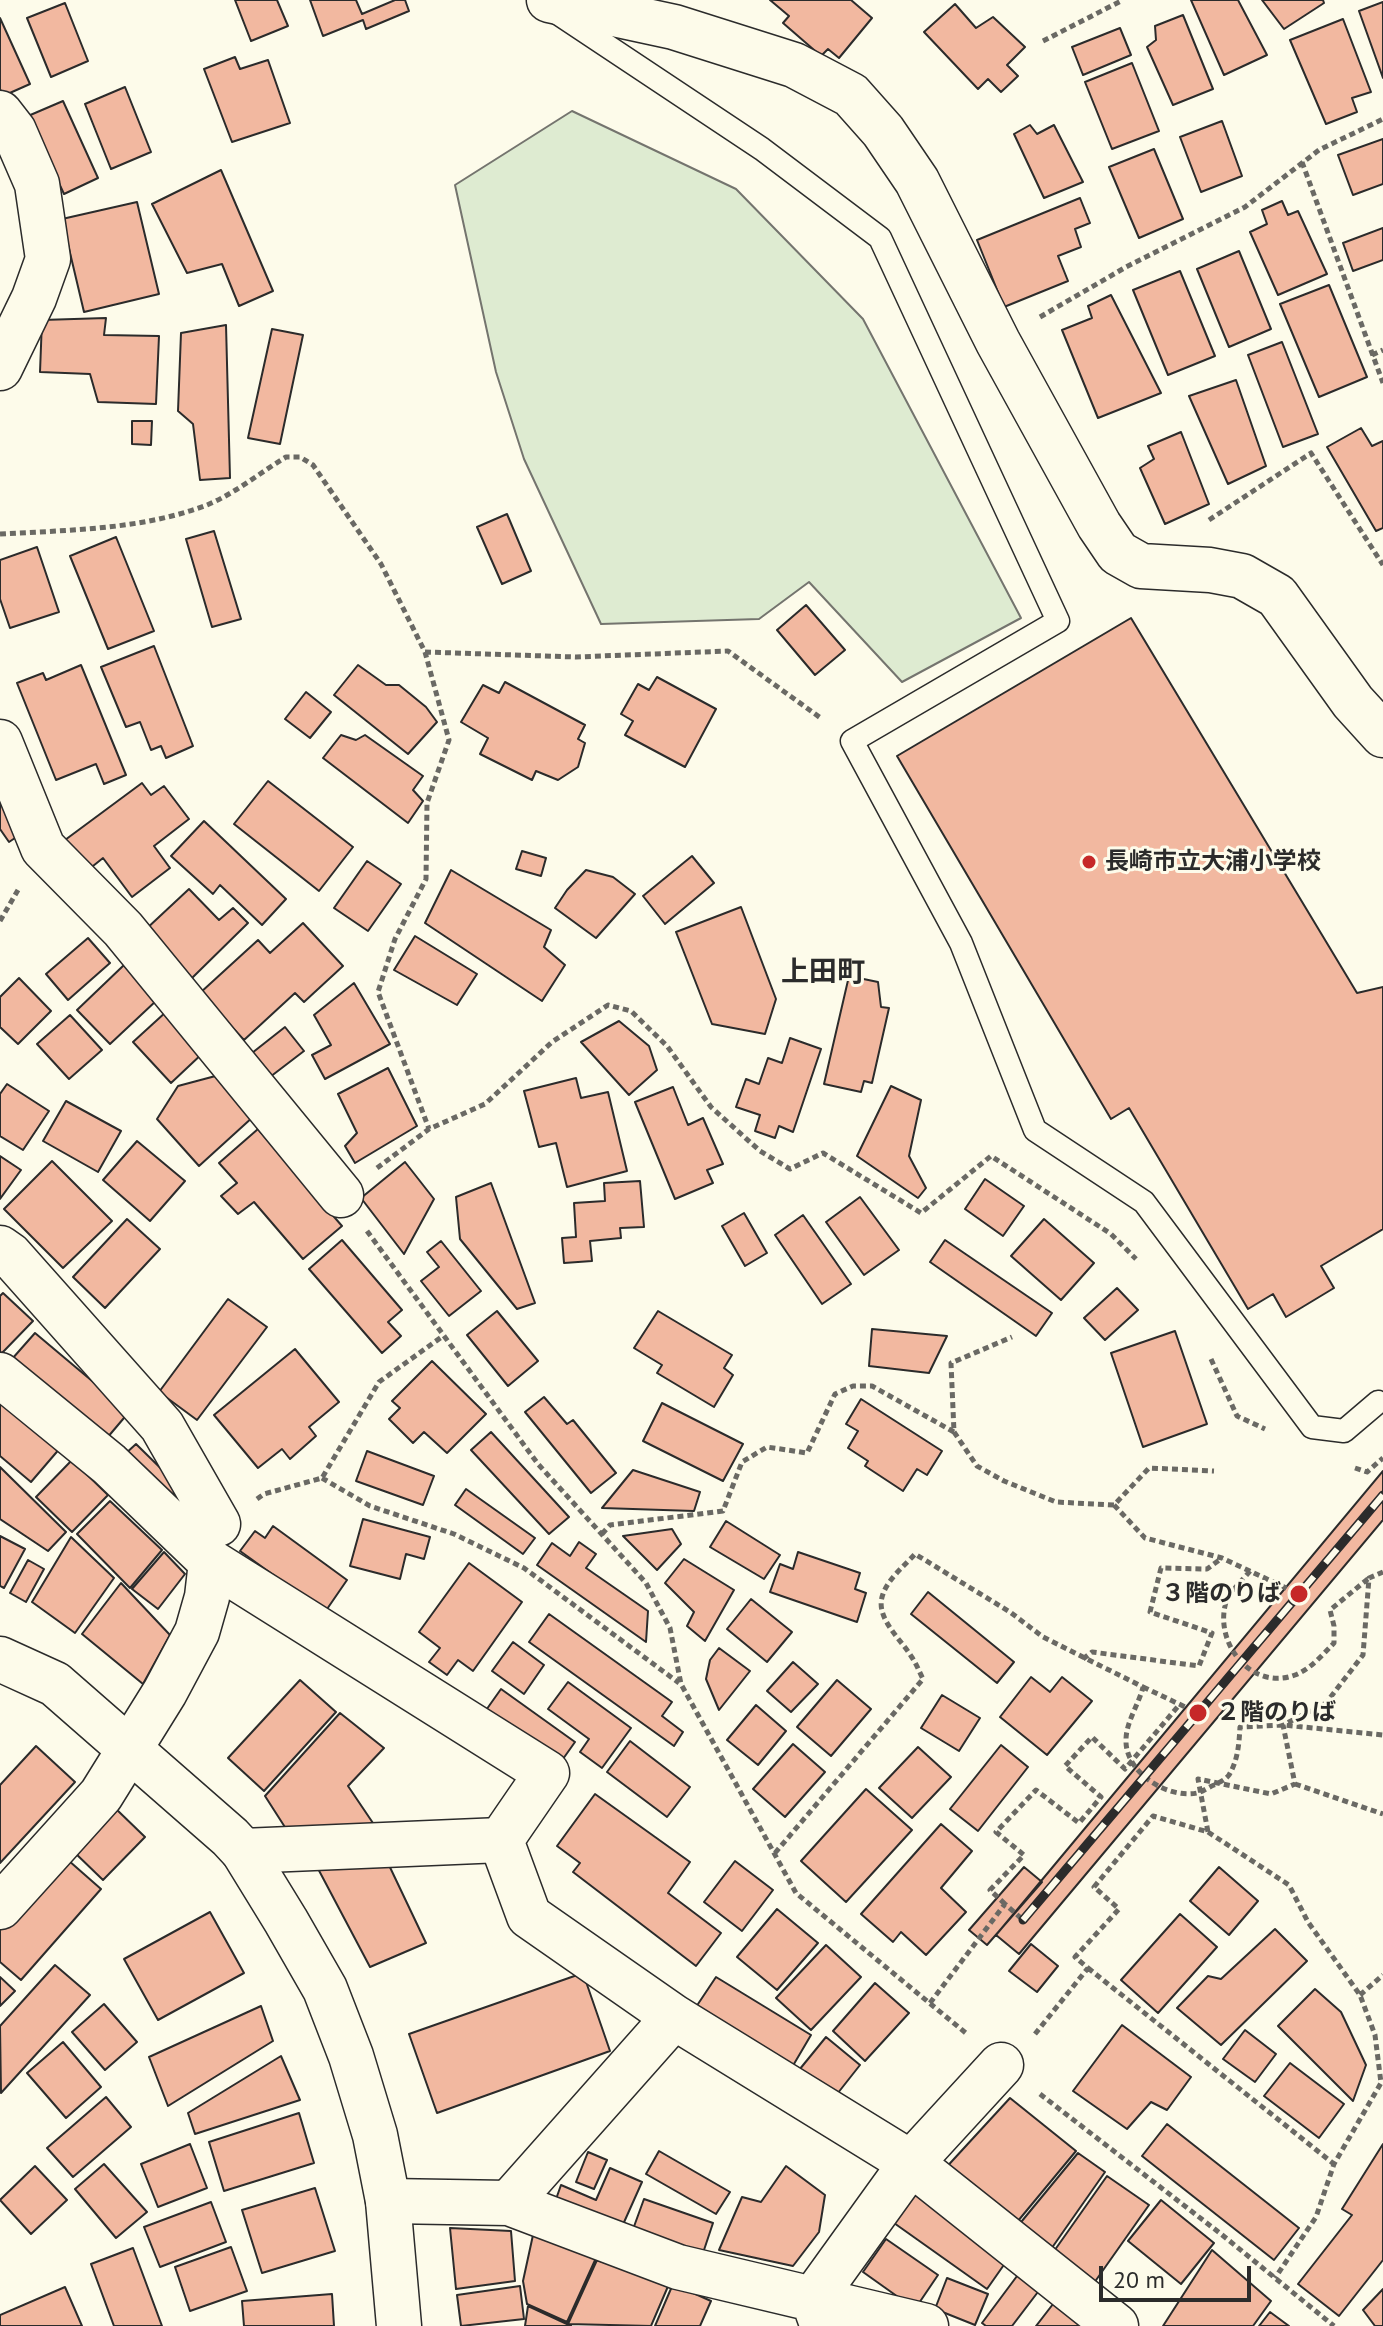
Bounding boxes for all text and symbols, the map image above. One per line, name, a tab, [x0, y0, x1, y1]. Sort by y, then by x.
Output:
place label: 長崎市立大浦小学校	[1105, 848, 1321, 876]
marker: 長崎市立大浦小学校	[1080, 853, 1098, 871]
district label: 上田町	[781, 956, 865, 990]
place label: ３階のりば	[1161, 1580, 1281, 1608]
marker: ３階のりば	[1288, 1583, 1310, 1605]
place label: ２階のりば	[1216, 1699, 1336, 1727]
marker: ２階のりば	[1187, 1702, 1209, 1724]
scale bar	[1103, 2250, 1255, 2300]
text: 20 m	[1113, 2264, 1165, 2295]

